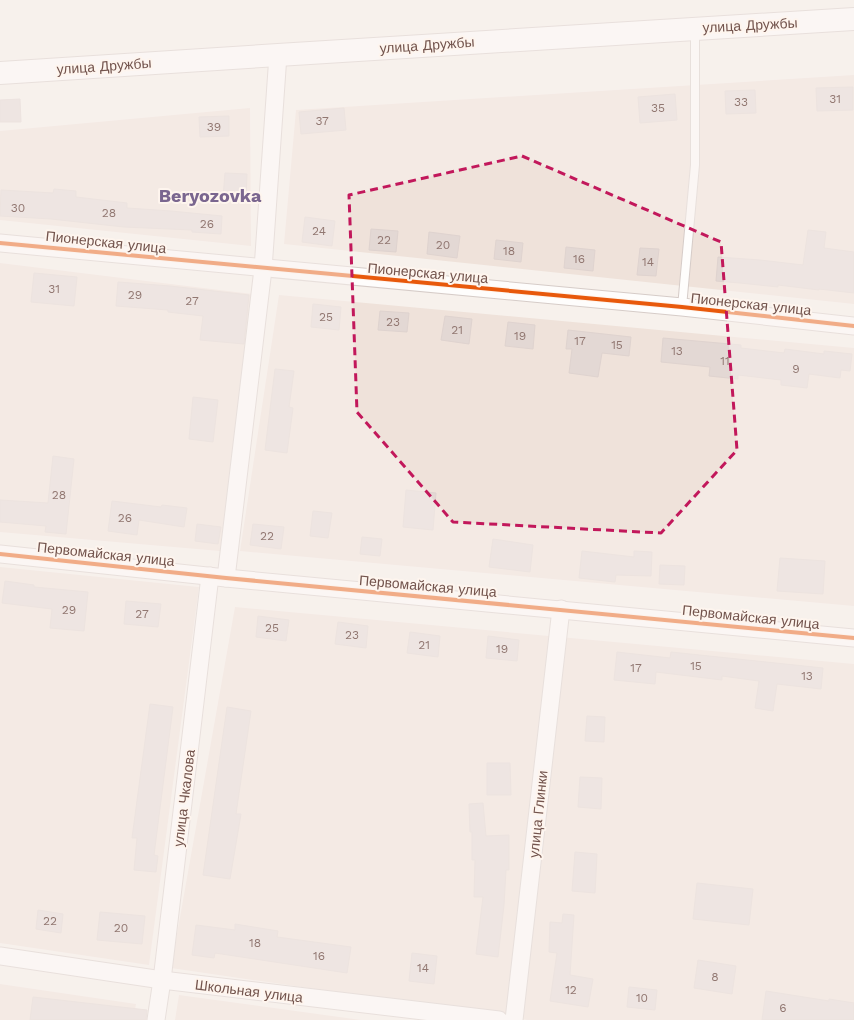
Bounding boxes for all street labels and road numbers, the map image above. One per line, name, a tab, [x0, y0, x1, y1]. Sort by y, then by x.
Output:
street label: улица Дружбы	[702, 15, 798, 35]
street label: улица Дружбы	[379, 34, 475, 56]
street label: улица Дружбы	[56, 55, 152, 77]
street label: Пионерская улица	[45, 228, 167, 256]
street label: Пионерская улица	[367, 260, 489, 286]
street label: Пионерская улица	[690, 290, 812, 318]
street label: Первомайская улица	[37, 539, 176, 569]
street label: Первомайская улица	[359, 572, 498, 600]
street label: Первомайская улица	[682, 602, 821, 632]
street label: улица Чкалова	[170, 748, 198, 848]
street label: улица Глинки	[525, 770, 551, 858]
street label: Школьная улица	[194, 976, 304, 1006]

